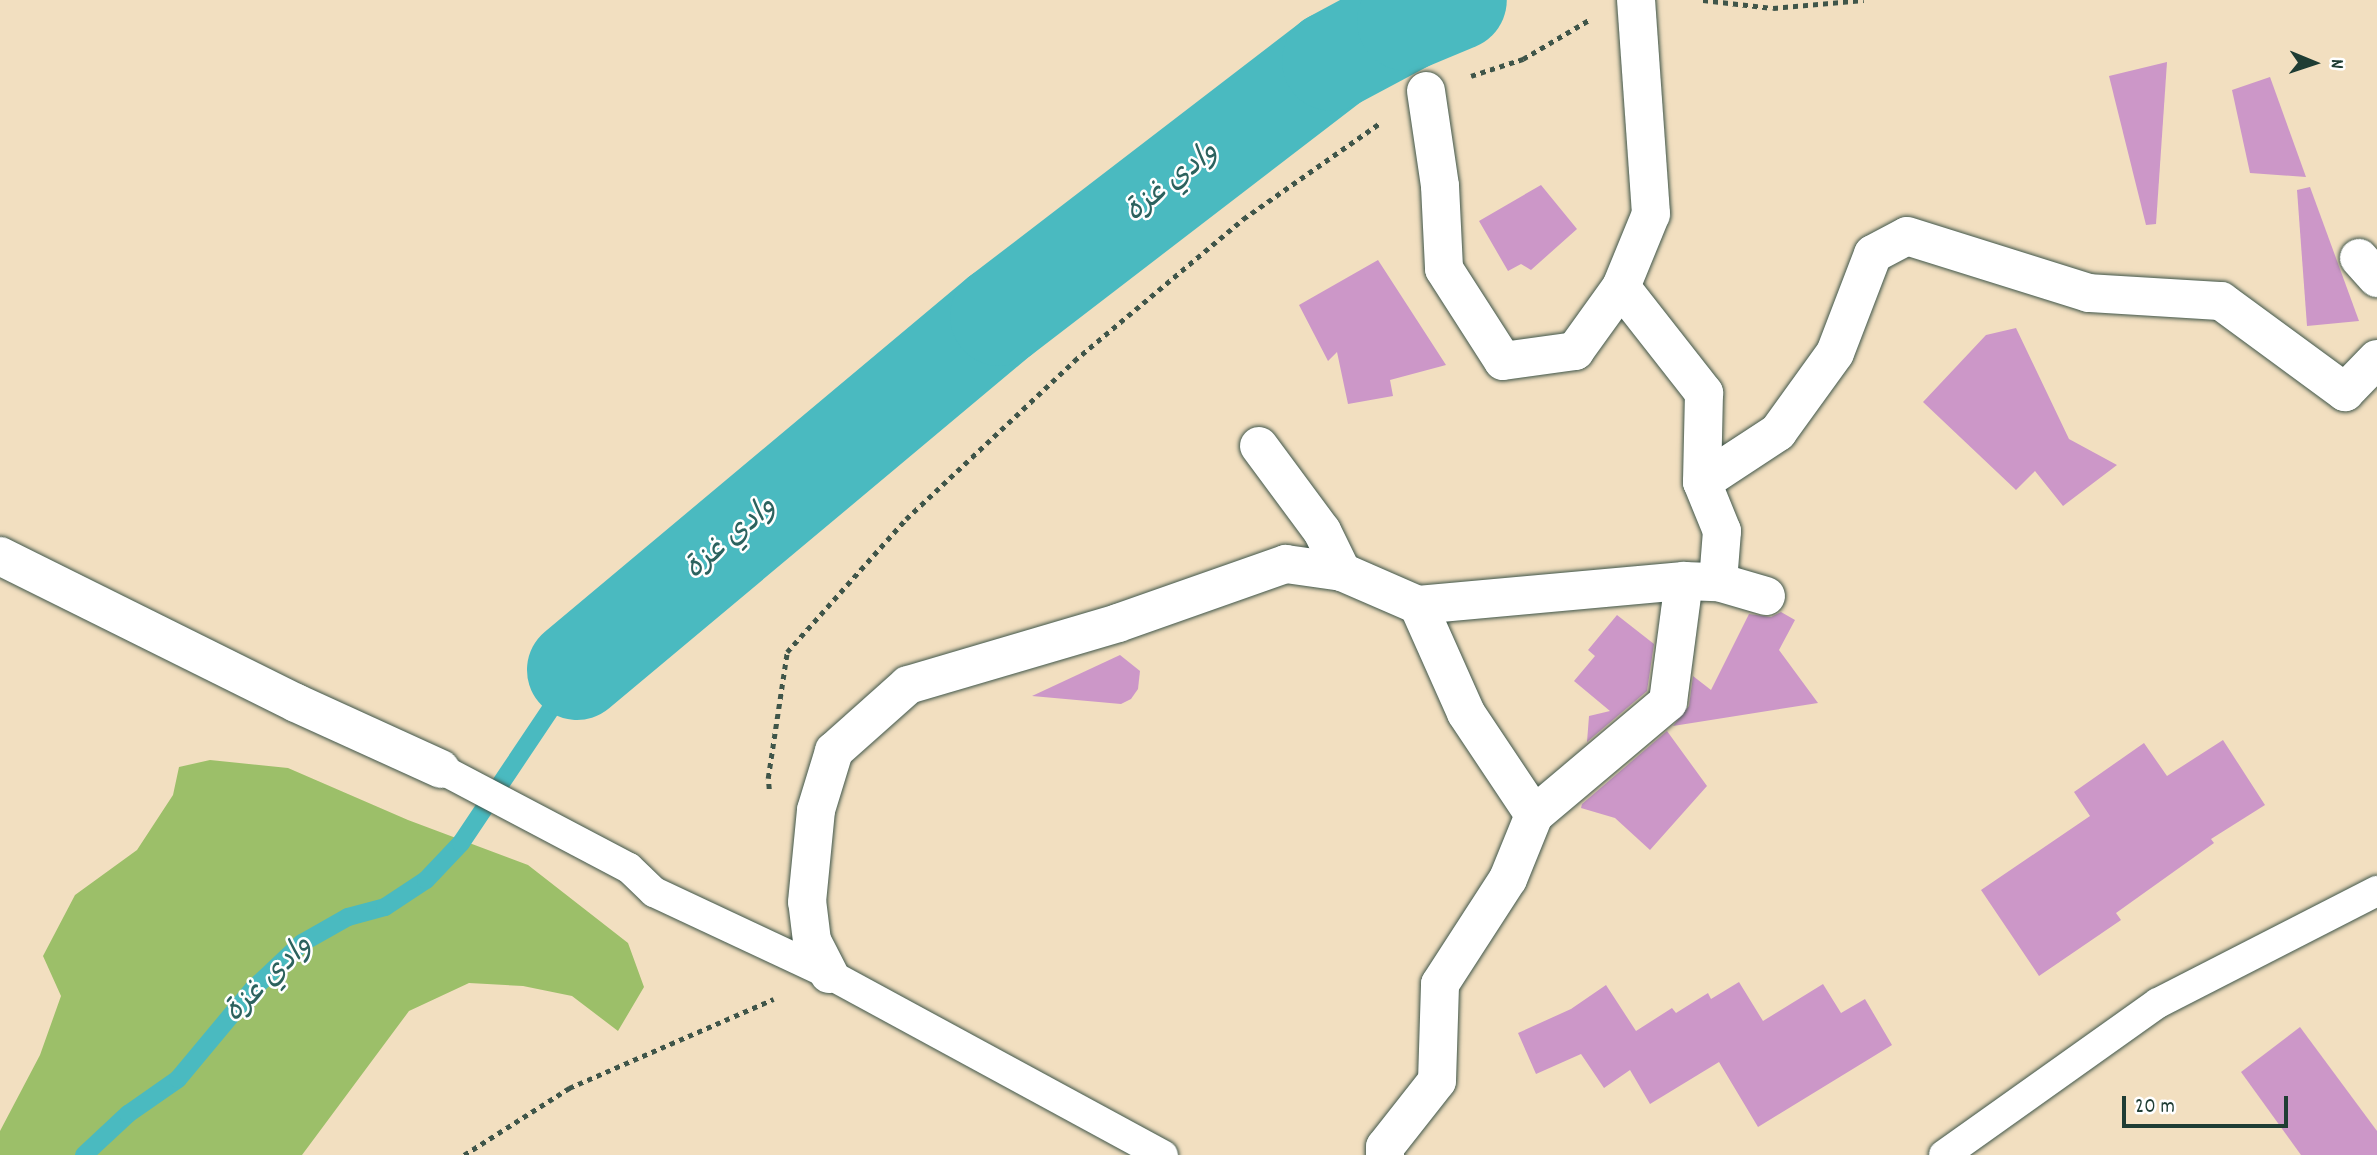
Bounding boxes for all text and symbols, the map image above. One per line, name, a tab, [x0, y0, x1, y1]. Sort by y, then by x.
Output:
north arrow	[2279, 28, 2349, 98]
text: N	[2322, 59, 2349, 69]
water label: وادي غزة	[1119, 136, 1227, 232]
water label: وادي غزة	[679, 491, 785, 589]
water label: وادي غزة	[218, 930, 322, 1032]
scale bar	[2125, 1082, 2291, 1126]
text: 20 m	[2135, 1093, 2175, 1123]

